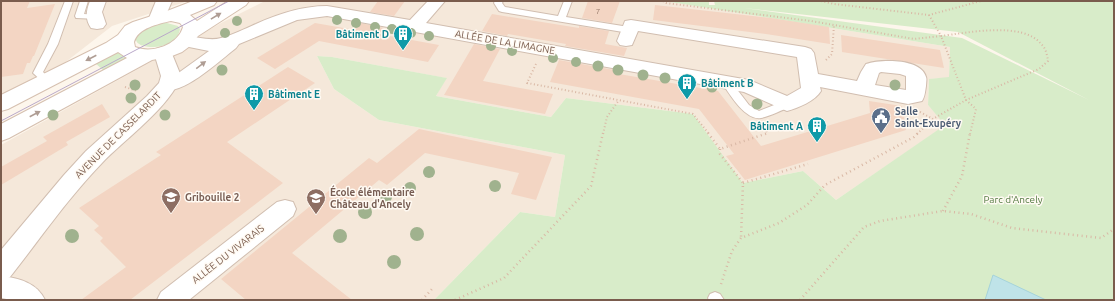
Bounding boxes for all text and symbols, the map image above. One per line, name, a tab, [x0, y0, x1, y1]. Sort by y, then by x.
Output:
house number: 7	[596, 7, 600, 16]
one-way arrow	[211, 12, 221, 20]
building icon: Bâtiment D	[392, 23, 414, 51]
street label: ALLÉE DE LA LIMAGNE	[454, 27, 556, 56]
place label: Bâtiment D	[336, 29, 389, 40]
one-way arrow	[85, 55, 97, 61]
one-way arrow	[196, 61, 206, 69]
building icon: Bâtiment B	[676, 72, 698, 100]
place label: Bâtiment B	[701, 78, 754, 89]
building icon: Bâtiment E	[243, 83, 265, 111]
street label: AVENUE DE CASSELARDIT	[73, 89, 164, 180]
place label: Bâtiment E	[268, 89, 320, 100]
public building icon: Salle Saint-Exupéry	[870, 106, 892, 134]
place label: Salle Saint-Exupéry	[895, 106, 962, 129]
one-way arrow	[30, 111, 41, 118]
building icon: Bâtiment A	[806, 115, 828, 143]
place label: Bâtiment A	[750, 121, 803, 132]
place label: École élémentaire Château d'Ancely	[330, 185, 415, 210]
school or university icon: Gribouille 2	[160, 186, 182, 214]
school or university icon: École élémentaire Château d'Ancely	[305, 187, 327, 215]
place label: Gribouille 2	[185, 192, 240, 203]
park label: Parc d'Ancely	[983, 194, 1043, 205]
street label: ALLÉE DU VIVARAIS	[189, 222, 266, 286]

